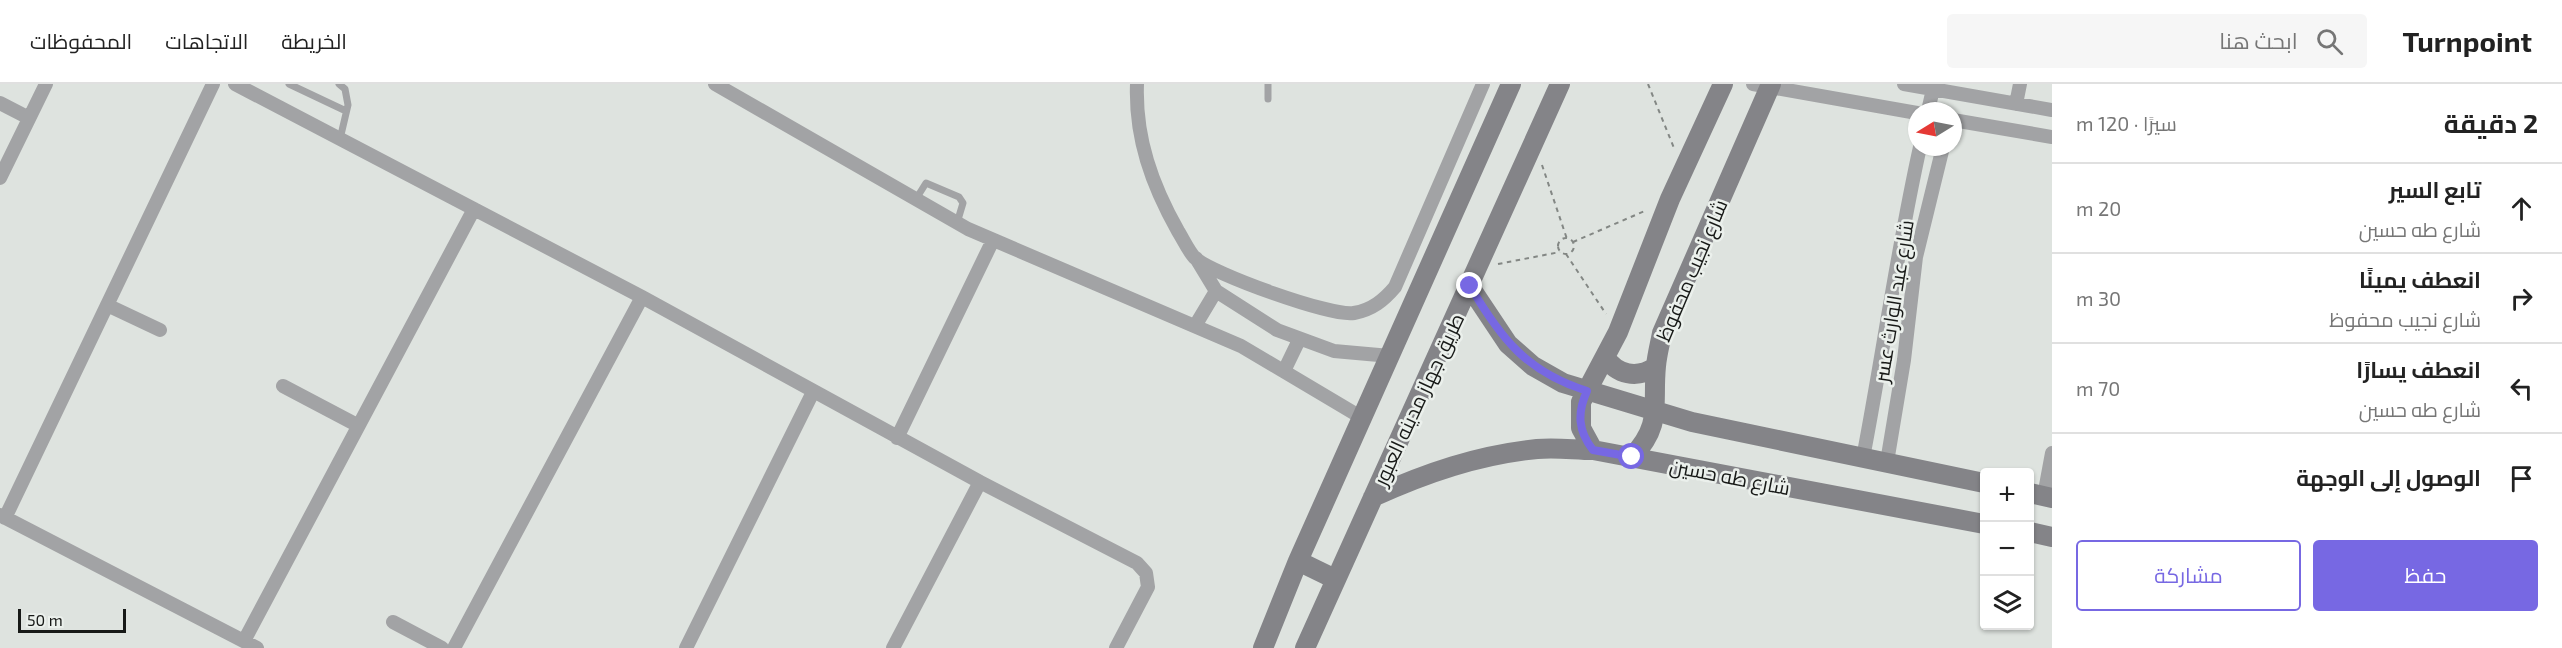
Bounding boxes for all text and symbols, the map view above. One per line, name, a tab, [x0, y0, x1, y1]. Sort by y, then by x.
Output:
search box	[1947, 14, 2367, 68]
text: Turnpoint	[2403, 24, 2532, 58]
icon: search	[2313, 25, 2346, 58]
text: ابحث هنا	[2219, 27, 2298, 53]
text: المحفوظات	[30, 28, 132, 53]
text: الاتجاهات	[165, 28, 248, 53]
text: الخريطة	[281, 28, 347, 53]
north arrow	[1908, 102, 1962, 156]
text: 2 دقيقة	[2444, 107, 2538, 138]
text: سيرًا · 120 m	[2076, 111, 2177, 135]
text: تابع السير	[2389, 176, 2481, 202]
icon: ahead	[2505, 192, 2538, 225]
street label: شارع نجيب محفوظ	[1650, 195, 1734, 346]
text: 20 m	[2076, 196, 2121, 220]
text: شارع طه حسين	[2359, 217, 2481, 241]
street label: شارع عبد الوارث عسر	[1868, 218, 1921, 385]
text: انعطف يمينًا	[2359, 266, 2481, 292]
route end	[1456, 272, 1482, 298]
icon: right	[2505, 282, 2538, 315]
text: 30 m	[2076, 286, 2121, 310]
text: شارع نجيب محفوظ	[2329, 307, 2481, 331]
street label: طريق جهاز مدينه العبور	[1367, 309, 1470, 491]
text: انعطف يسارًا	[2356, 356, 2481, 382]
icon: left	[2505, 372, 2538, 405]
text: 70 m	[2076, 376, 2120, 400]
text: شارع طه حسين	[2359, 397, 2481, 421]
route start	[1618, 443, 1644, 469]
street label: شارع طه حسين	[1667, 453, 1792, 502]
icon: arrive	[2505, 462, 2538, 495]
text: الوصول إلى الوجهة	[2296, 464, 2481, 490]
map controls	[1980, 468, 2034, 630]
button: +	[1980, 468, 2034, 522]
button: −	[1980, 522, 2034, 576]
button: مشاركة	[2076, 540, 2301, 611]
button: حفظ	[2313, 540, 2538, 611]
button: layers	[1980, 576, 2034, 630]
scale bar	[18, 606, 126, 634]
text: 50 m	[27, 610, 63, 629]

